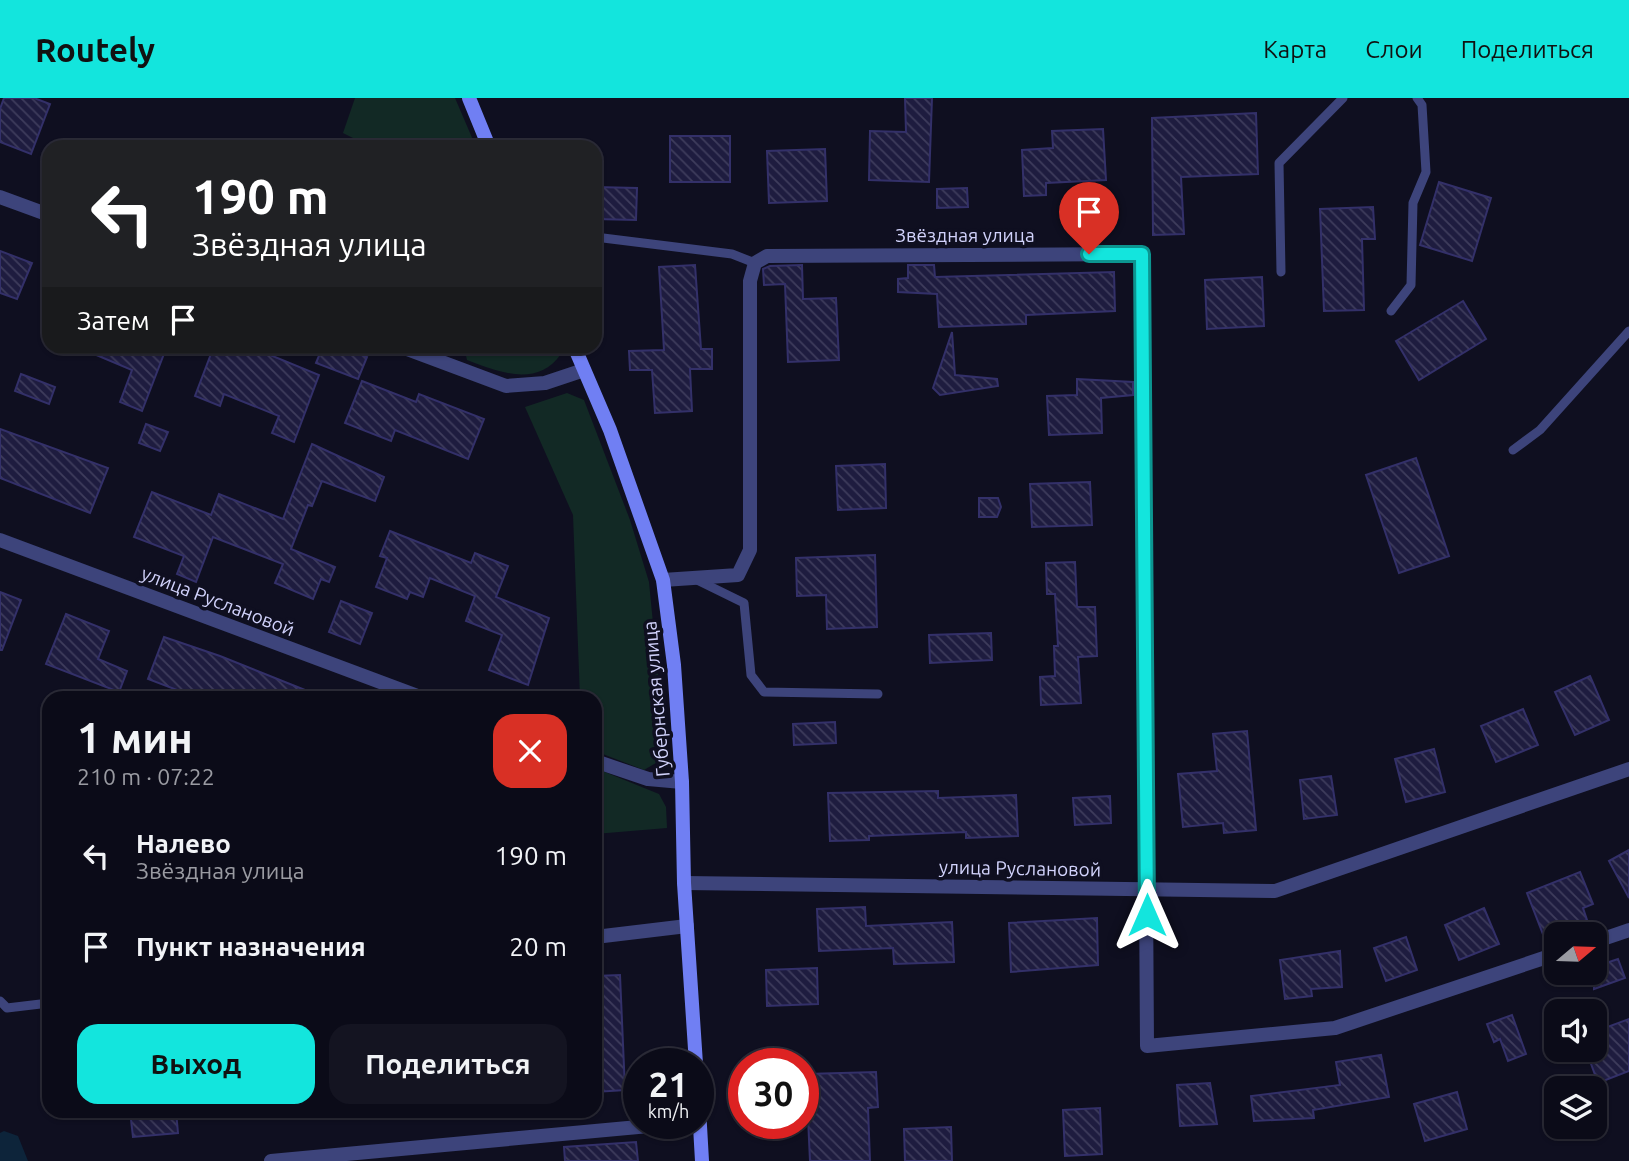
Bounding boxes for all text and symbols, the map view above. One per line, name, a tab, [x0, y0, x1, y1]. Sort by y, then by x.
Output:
text: Routely	[35, 31, 155, 68]
text: Карта	[1263, 36, 1327, 63]
text: Слои	[1365, 36, 1423, 63]
text: Поделиться	[1461, 36, 1594, 63]
icon: left	[77, 168, 168, 259]
text: 190 m	[192, 168, 329, 223]
pin	[1059, 182, 1119, 254]
icon: arrive	[1070, 193, 1108, 231]
street label: Звёздная улица	[895, 224, 1035, 246]
text: Звёздная улица	[192, 226, 427, 262]
icon: arrive	[164, 301, 202, 339]
text: Затем	[77, 306, 150, 335]
street label: улица Руслановой	[138, 562, 298, 640]
street label: Губернская улица	[638, 620, 674, 778]
text: 1 мин	[77, 714, 193, 761]
button: close	[493, 714, 567, 788]
text: 210 m · 07:22	[77, 764, 215, 789]
text: Налево	[136, 829, 231, 858]
icon: left	[77, 837, 115, 875]
text: 190 m	[495, 841, 567, 870]
street label: улица Руслановой	[939, 856, 1101, 880]
text: Звёздная улица	[136, 858, 305, 883]
position arrow	[1110, 878, 1184, 952]
north arrow	[1544, 922, 1606, 985]
map controls	[1544, 922, 1607, 1139]
icon: arrive	[77, 928, 115, 966]
text: Пункт назначения	[136, 932, 366, 961]
text: 20 m	[509, 932, 567, 961]
button: sound	[1544, 999, 1607, 1062]
button: Выход	[77, 1024, 315, 1104]
button: Поделиться	[329, 1024, 567, 1104]
speed limit sign: 30	[728, 1048, 819, 1139]
text: 21	[649, 1064, 688, 1104]
button: layers	[1544, 1076, 1607, 1139]
text: km/h	[648, 1101, 689, 1121]

